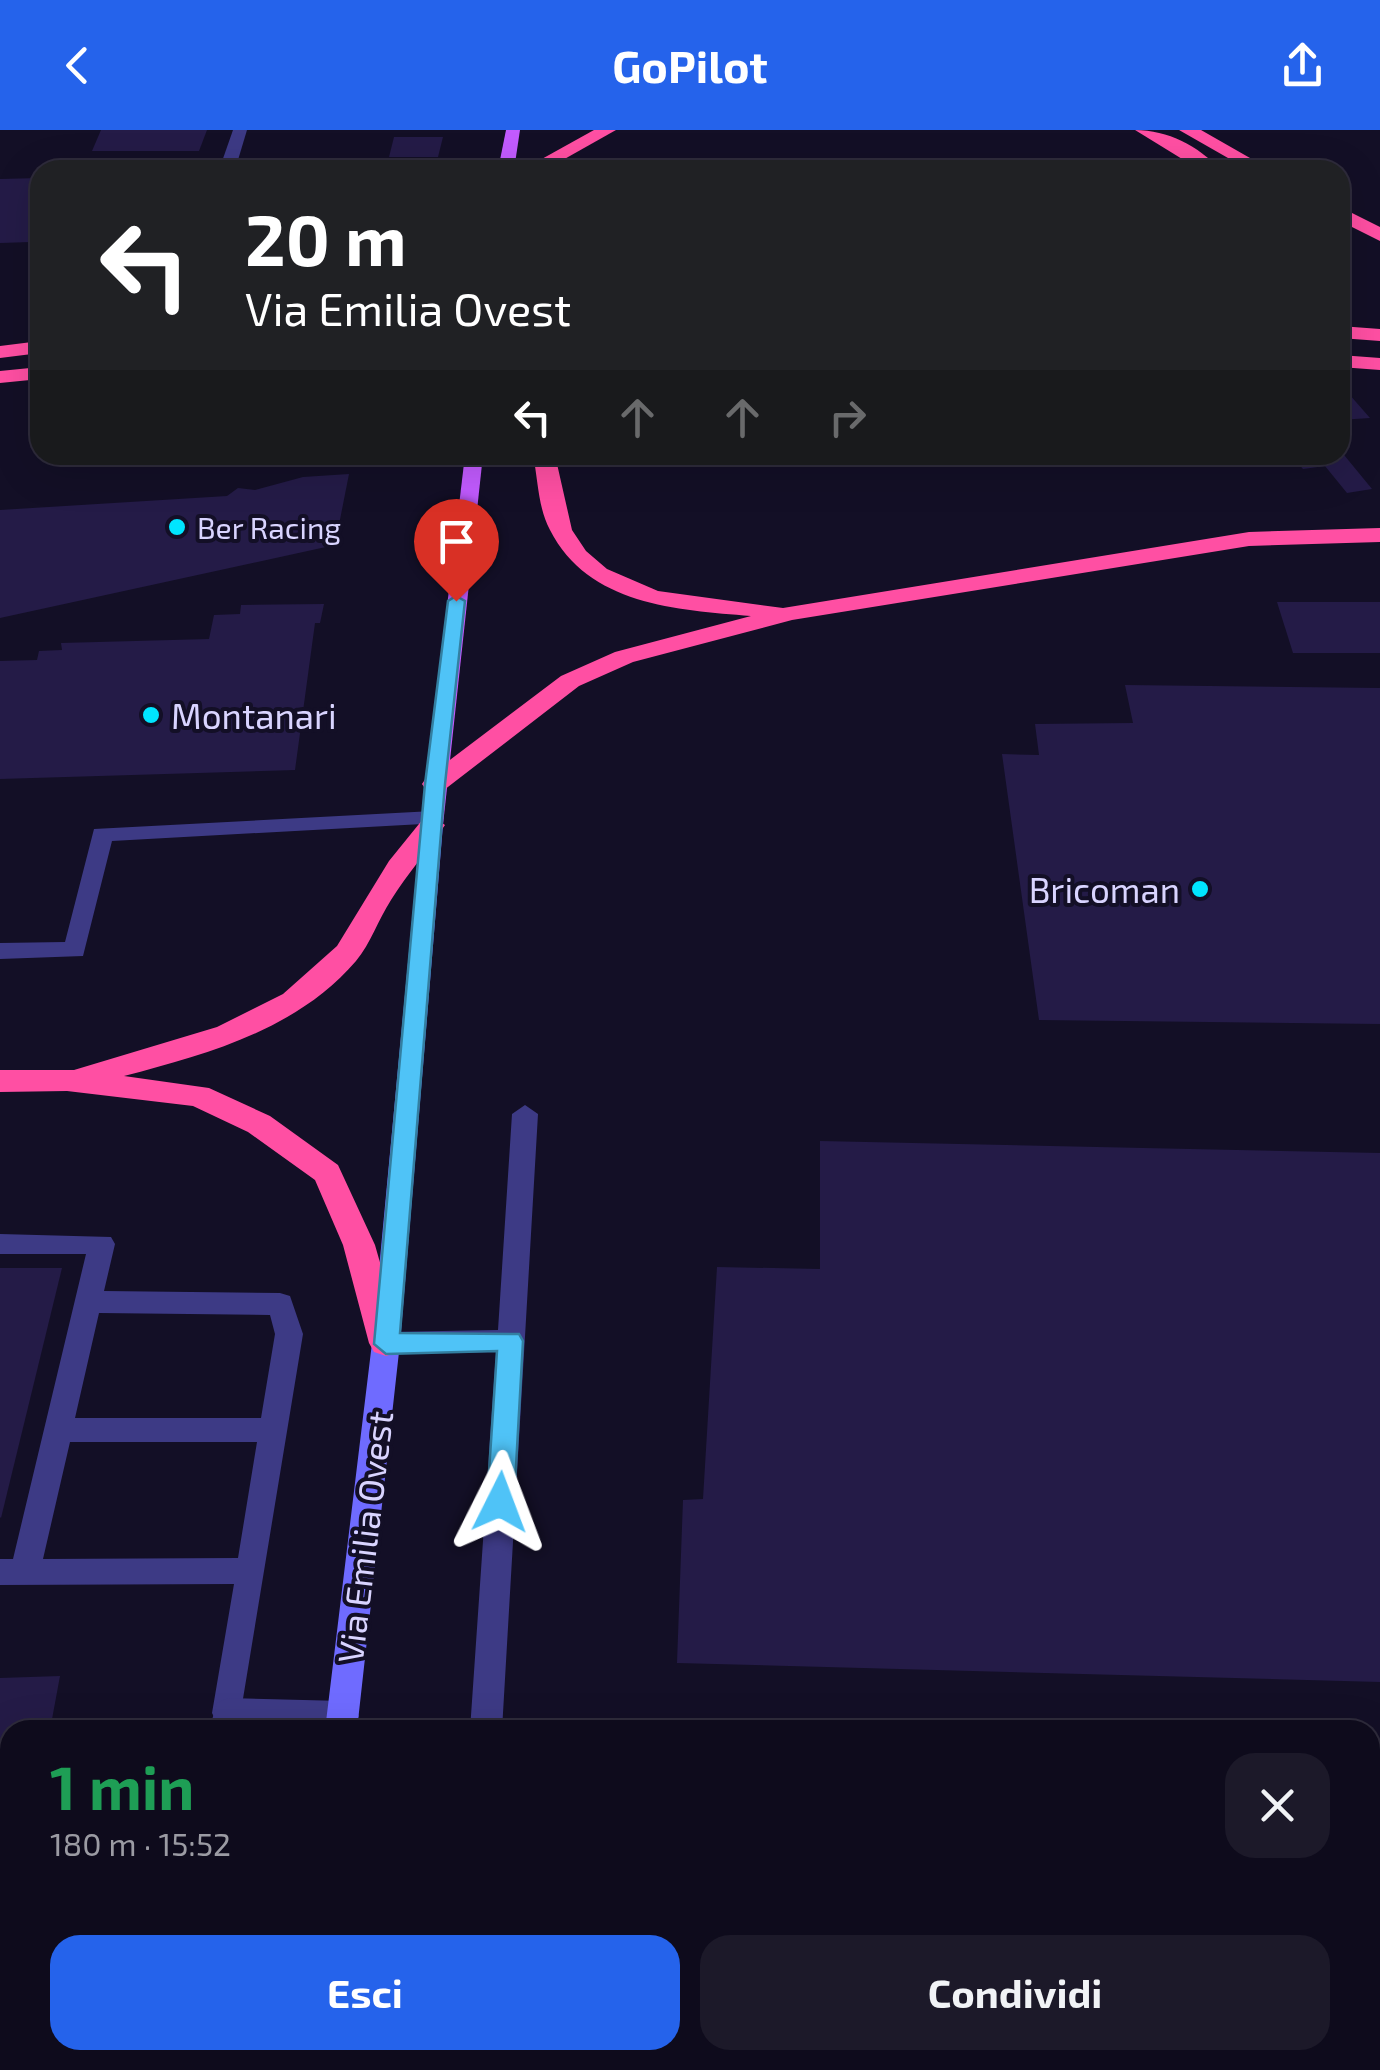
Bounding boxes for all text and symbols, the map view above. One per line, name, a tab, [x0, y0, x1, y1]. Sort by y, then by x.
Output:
icon: back	[50, 38, 105, 93]
text: GoPilot	[612, 38, 768, 92]
icon: share	[1275, 38, 1330, 93]
text: 20 m	[245, 196, 407, 280]
icon: left	[80, 200, 210, 330]
text: Via Emilia Ovest	[245, 281, 571, 335]
icon: left	[505, 390, 560, 445]
icon: ahead	[610, 390, 665, 445]
icon: ahead	[715, 390, 770, 445]
icon: right	[820, 390, 875, 445]
pin	[414, 499, 499, 602]
place label: Ber Racing	[197, 509, 341, 545]
icon: arrive	[429, 514, 484, 569]
marker: Ber Racing	[166, 516, 188, 538]
place label: Montanari	[171, 694, 337, 736]
marker: Montanari	[140, 704, 162, 726]
place label: Bricoman	[1029, 868, 1180, 910]
marker: Bricoman	[1189, 878, 1211, 900]
street label: Via Emilia Ovest	[328, 1409, 400, 1665]
position arrow	[448, 1450, 552, 1554]
text: 1 min	[50, 1750, 194, 1822]
button: close	[1225, 1753, 1330, 1858]
text: 180 m · 15:52	[50, 1824, 231, 1862]
button: Esci	[50, 1935, 680, 2050]
button: Condividi	[700, 1935, 1330, 2050]

